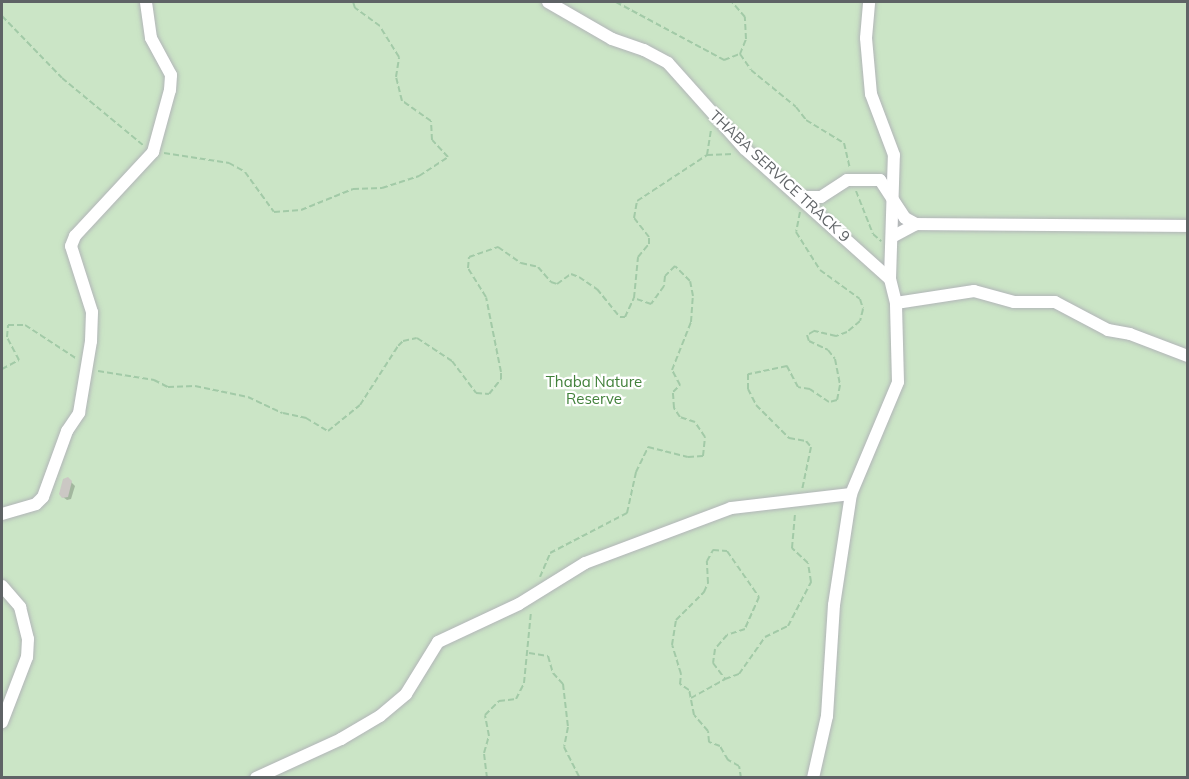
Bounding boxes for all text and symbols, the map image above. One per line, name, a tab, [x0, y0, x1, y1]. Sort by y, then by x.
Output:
street label: THABA SERVICE TRACK 9	[706, 106, 854, 246]
park label: Thaba Nature Reserve	[546, 372, 642, 407]

